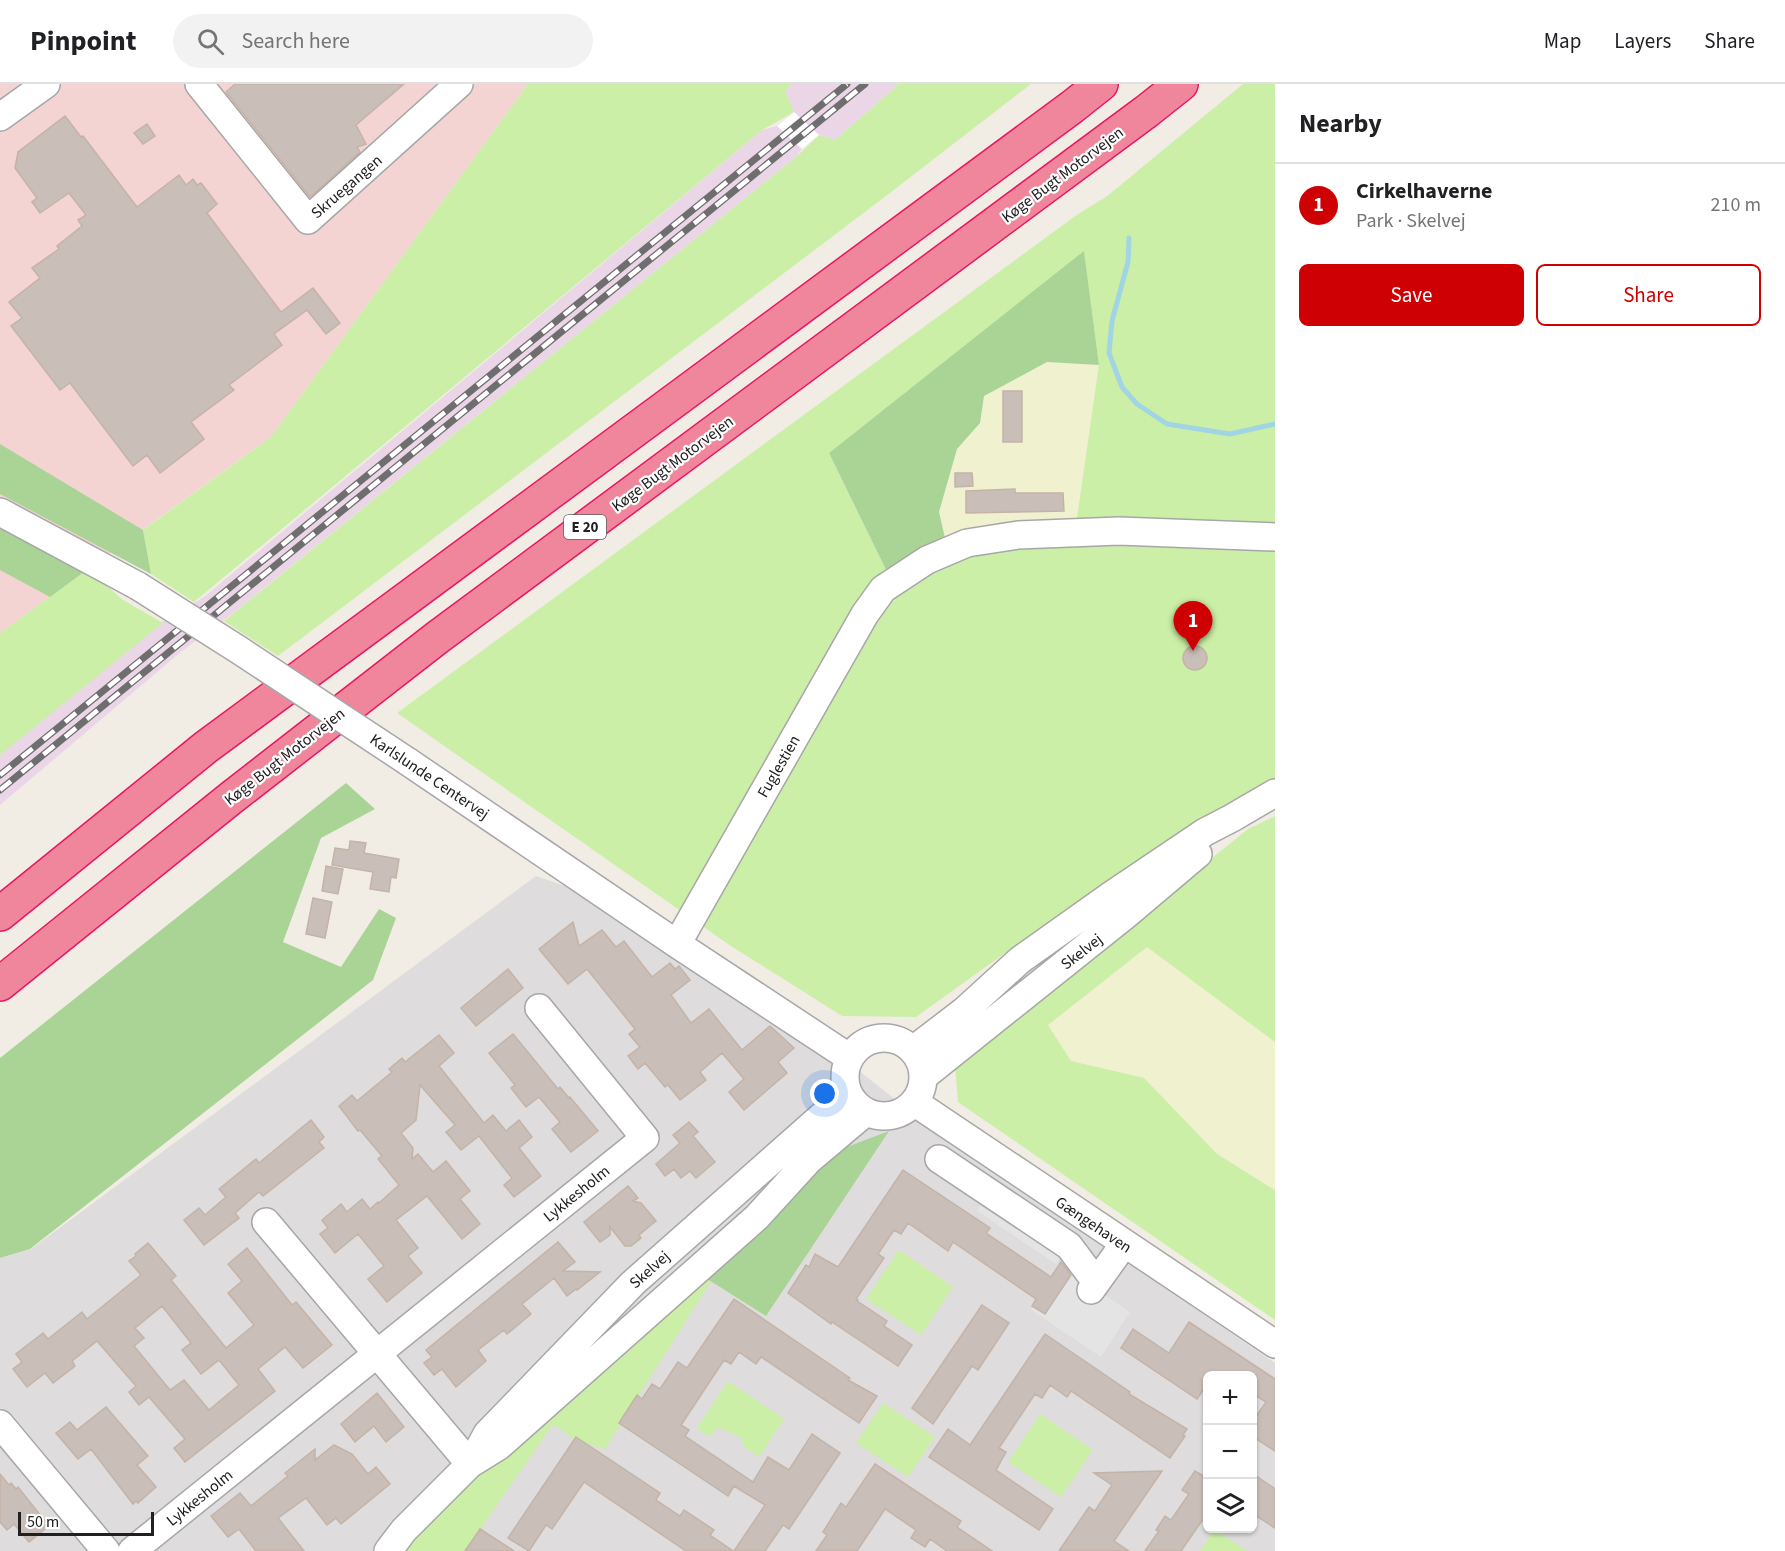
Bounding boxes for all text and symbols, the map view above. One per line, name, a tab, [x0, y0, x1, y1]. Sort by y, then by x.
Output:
search box	[173, 14, 593, 68]
text: Pinpoint	[30, 21, 137, 61]
icon: search	[194, 25, 227, 58]
text: Search here	[242, 25, 350, 57]
text: Map	[1544, 26, 1581, 56]
text: Layers	[1614, 26, 1671, 56]
text: Share	[1704, 26, 1755, 56]
text: Nearby	[1299, 105, 1382, 142]
street label: Køge Bugt Motorvejen	[997, 122, 1128, 228]
street label: Skruegangen	[306, 150, 387, 224]
text: Cirkelhaverne	[1356, 175, 1492, 207]
text: 1	[1313, 191, 1324, 219]
text: 210 m	[1711, 191, 1761, 219]
text: Park · Skelvej	[1356, 207, 1466, 235]
button: Save	[1299, 264, 1524, 326]
button: Share	[1536, 264, 1761, 326]
street label: Køge Bugt Motorvejen	[607, 411, 738, 517]
road number: E 20	[564, 515, 606, 539]
pin: 1	[1174, 602, 1212, 651]
street label: Køge Bugt Motorvejen	[220, 703, 349, 811]
street label: Karlslunde Centervej	[365, 729, 493, 825]
street label: Fuglestien	[752, 731, 806, 802]
street label: Skelvej	[1056, 928, 1107, 975]
your location	[810, 1079, 839, 1108]
street label: Lykkesholm	[539, 1160, 614, 1227]
street label: Gængehaven	[1051, 1191, 1136, 1258]
street label: Skelvej	[625, 1246, 675, 1294]
map controls	[1203, 1371, 1257, 1533]
button: +	[1203, 1371, 1257, 1425]
button: −	[1203, 1425, 1257, 1479]
street label: Lykkesholm	[162, 1464, 237, 1531]
button: layers	[1203, 1479, 1257, 1533]
scale bar	[18, 1509, 154, 1536]
text: 50 m	[27, 1511, 59, 1533]

